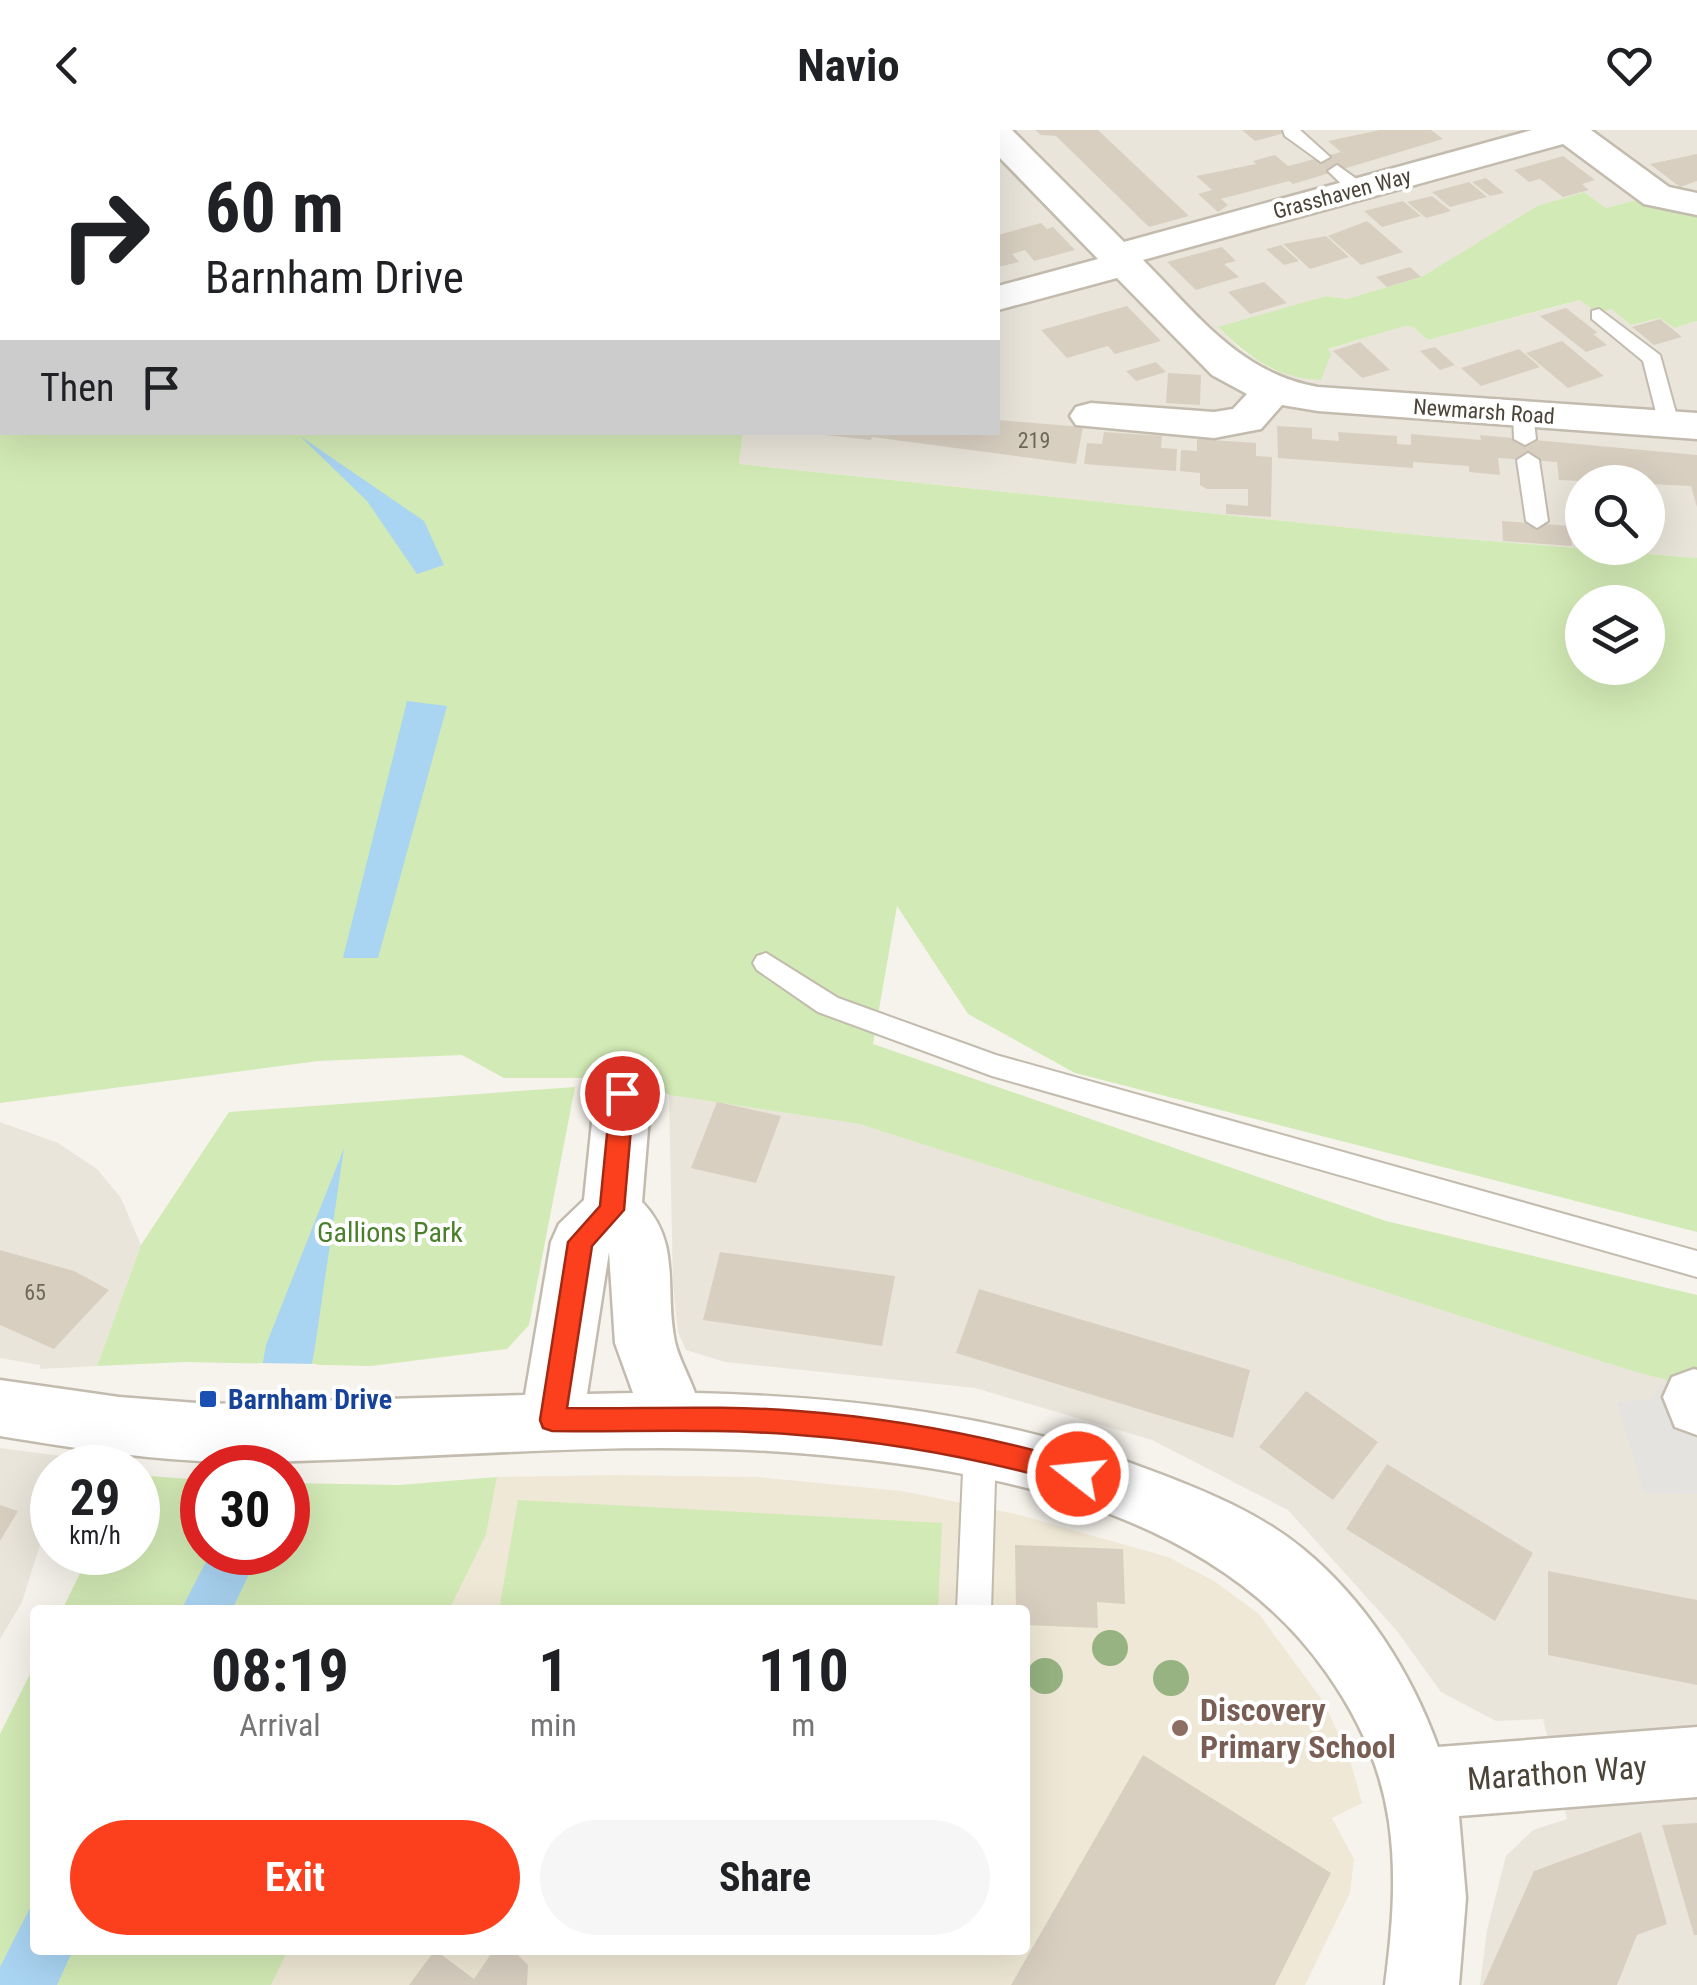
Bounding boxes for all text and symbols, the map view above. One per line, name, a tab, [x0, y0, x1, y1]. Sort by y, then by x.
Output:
icon: back	[40, 38, 95, 93]
icon: heart	[1602, 38, 1657, 93]
text: Navio	[797, 39, 900, 92]
street label: Grasshaven Way	[1270, 163, 1414, 224]
text: 60 m	[205, 167, 344, 249]
icon: right	[40, 170, 170, 300]
text: Barnham Drive	[205, 251, 464, 304]
icon: arrive	[134, 360, 189, 415]
text: Then	[40, 366, 114, 410]
street label: Newmarsh Road	[1412, 394, 1556, 429]
house number: 219	[1018, 428, 1050, 453]
map controls	[1565, 465, 1665, 685]
button: search	[1565, 465, 1665, 565]
button: layers	[1565, 585, 1665, 685]
pin	[580, 1051, 665, 1136]
icon: arrive	[595, 1066, 650, 1121]
park label: Gallions Park	[317, 1216, 463, 1249]
house number: 65	[24, 1280, 46, 1305]
place label: Barnham Drive	[228, 1383, 392, 1416]
marker: Barnham Drive	[197, 1388, 219, 1410]
position arrow	[1026, 1422, 1130, 1526]
speed limit sign: 30	[180, 1445, 310, 1575]
text: 29	[70, 1469, 120, 1527]
text: km/h	[69, 1521, 121, 1550]
text: 08:19	[211, 1635, 349, 1706]
text: 1	[538, 1635, 569, 1706]
text: 110	[758, 1635, 849, 1706]
place label: Discovery Primary School	[1200, 1691, 1396, 1766]
text: Arrival	[239, 1706, 321, 1744]
text: min	[530, 1706, 577, 1744]
text: m	[791, 1706, 815, 1744]
marker: Discovery Primary School	[1169, 1717, 1191, 1739]
street label: Marathon Way	[1466, 1748, 1648, 1798]
button: Exit	[70, 1820, 520, 1935]
button: Share	[540, 1820, 990, 1935]

